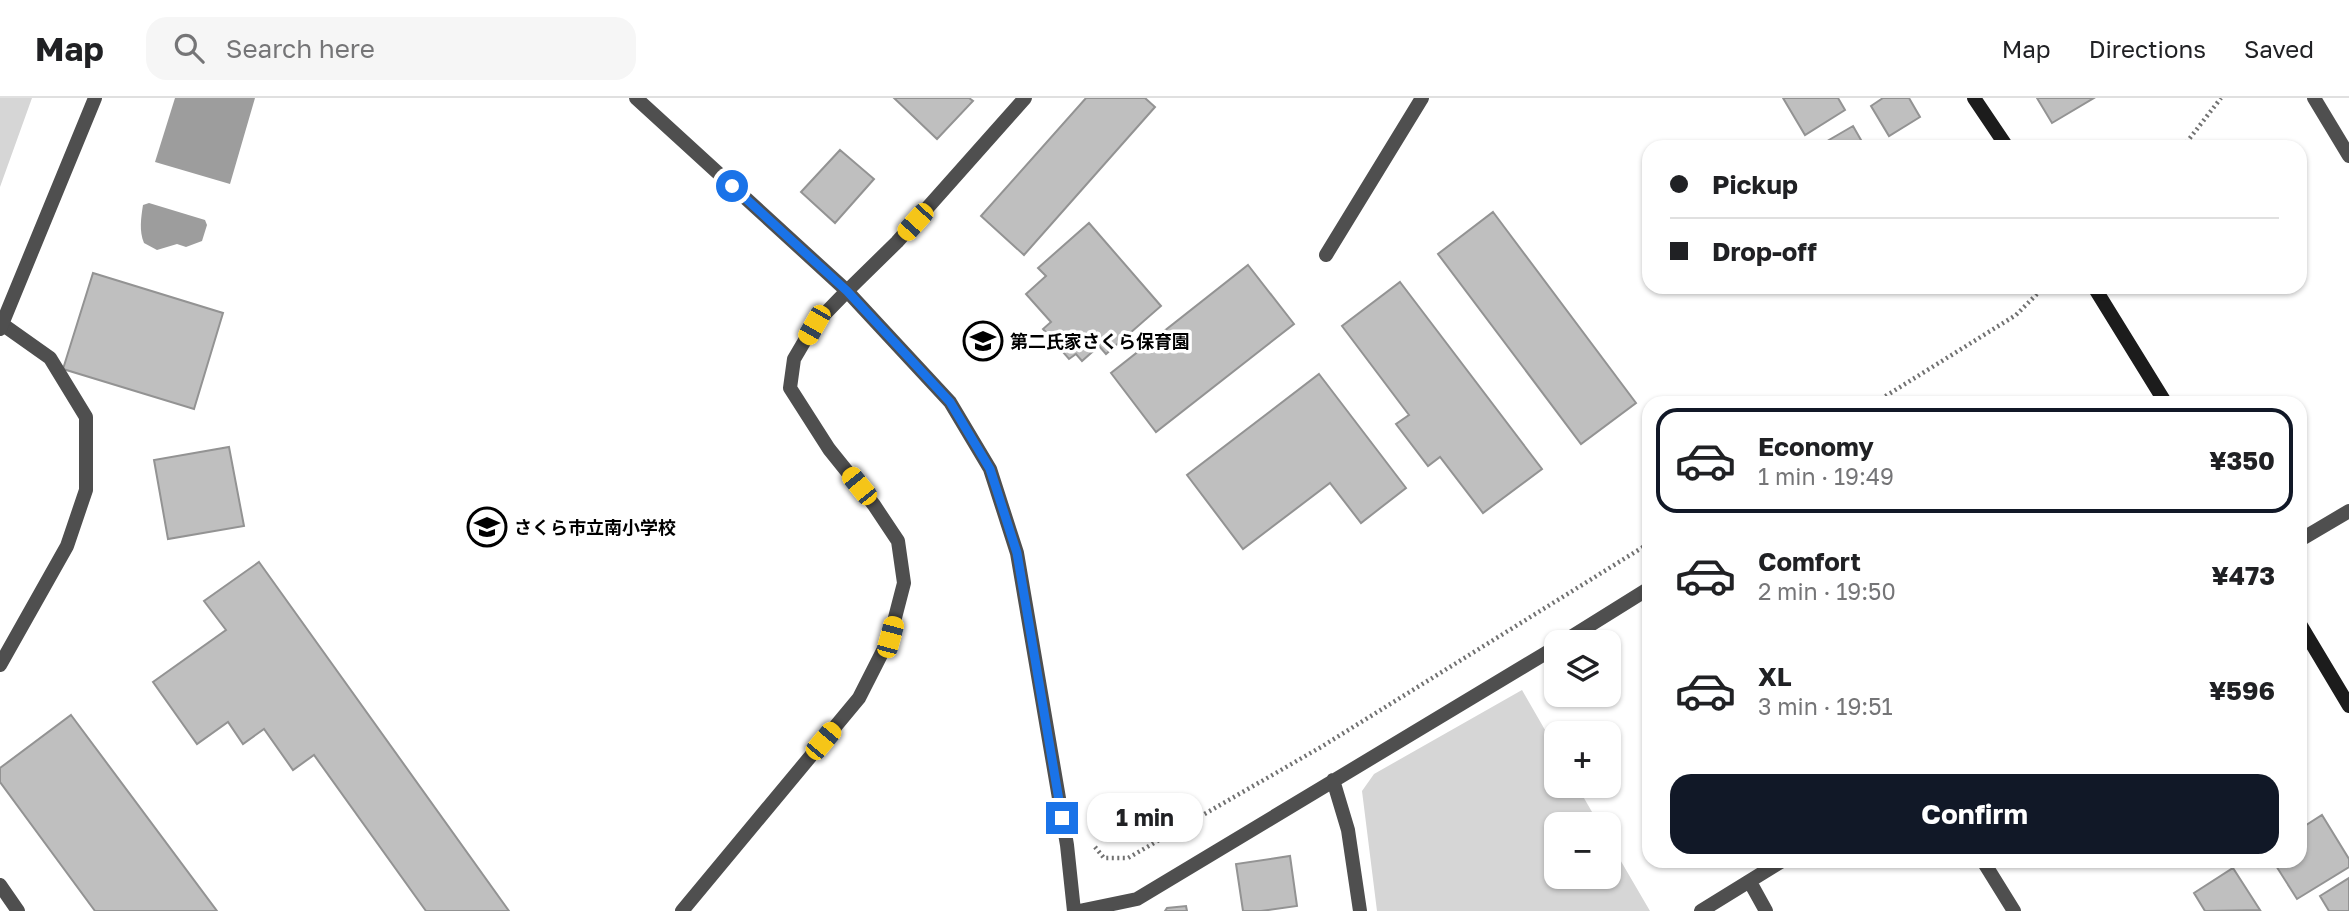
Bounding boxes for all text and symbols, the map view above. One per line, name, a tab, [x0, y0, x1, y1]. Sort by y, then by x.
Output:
search box	[146, 17, 636, 80]
text: Map	[35, 29, 104, 68]
icon: search	[170, 29, 208, 67]
text: Search here	[226, 33, 375, 64]
text: Map	[2002, 34, 2051, 63]
text: Directions	[2089, 34, 2206, 63]
text: Saved	[2244, 34, 2314, 63]
text: Pickup	[1712, 169, 1798, 200]
route start	[716, 170, 748, 202]
car	[894, 199, 937, 245]
text: Drop-off	[1712, 236, 1817, 267]
car	[795, 302, 834, 348]
school or university icon: 第二氏家さくら保育園	[962, 320, 1004, 362]
place label: 第二氏家さくら保育園	[1010, 330, 1190, 352]
icon: car	[1674, 429, 1737, 492]
text: Economy	[1758, 431, 1874, 462]
text: ¥350	[2209, 445, 2275, 476]
text: 1 min · 19:49	[1758, 462, 1894, 490]
car	[838, 463, 881, 509]
school or university icon: さくら市立南小学校	[466, 506, 508, 548]
place label: さくら市立南小学校	[514, 516, 676, 538]
icon: car	[1674, 544, 1737, 607]
text: Comfort	[1758, 546, 1861, 577]
text: ¥473	[2212, 560, 2275, 591]
text: 2 min · 19:50	[1758, 577, 1896, 605]
car	[875, 614, 906, 660]
map controls	[1544, 630, 1621, 889]
button: layers	[1544, 630, 1621, 707]
icon: car	[1674, 659, 1737, 722]
text: XL	[1758, 661, 1792, 692]
text: ¥596	[2209, 675, 2275, 706]
text: 3 min · 19:51	[1758, 692, 1893, 720]
car	[802, 718, 845, 764]
button: +	[1544, 721, 1621, 798]
button: Confirm	[1670, 774, 2279, 854]
callout: 1 min	[1086, 794, 1202, 842]
route end	[1046, 802, 1078, 834]
text: 1 min	[1116, 803, 1174, 831]
button: −	[1544, 812, 1621, 889]

